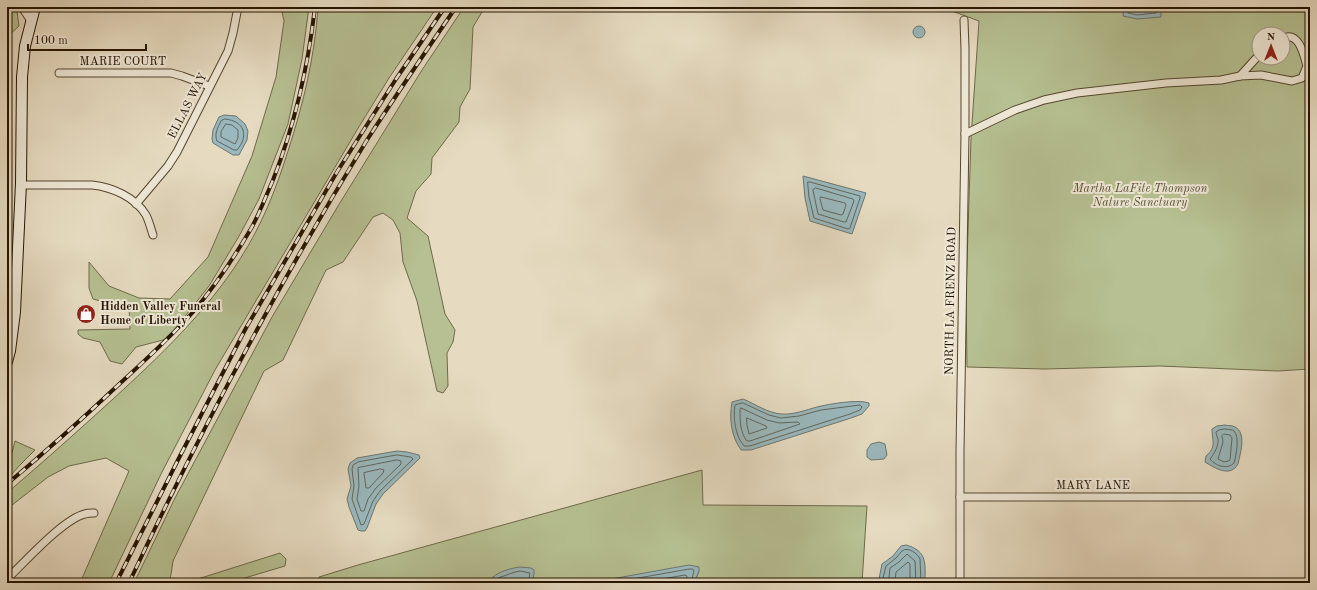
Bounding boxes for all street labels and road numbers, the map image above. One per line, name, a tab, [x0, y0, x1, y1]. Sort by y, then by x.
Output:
street label: MARIE COURT	[80, 56, 166, 68]
street label: ELLAS WAY	[166, 71, 210, 141]
street label: NORTH LA FRENZ ROAD	[944, 227, 958, 375]
street label: MARY LANE	[1056, 480, 1130, 492]

